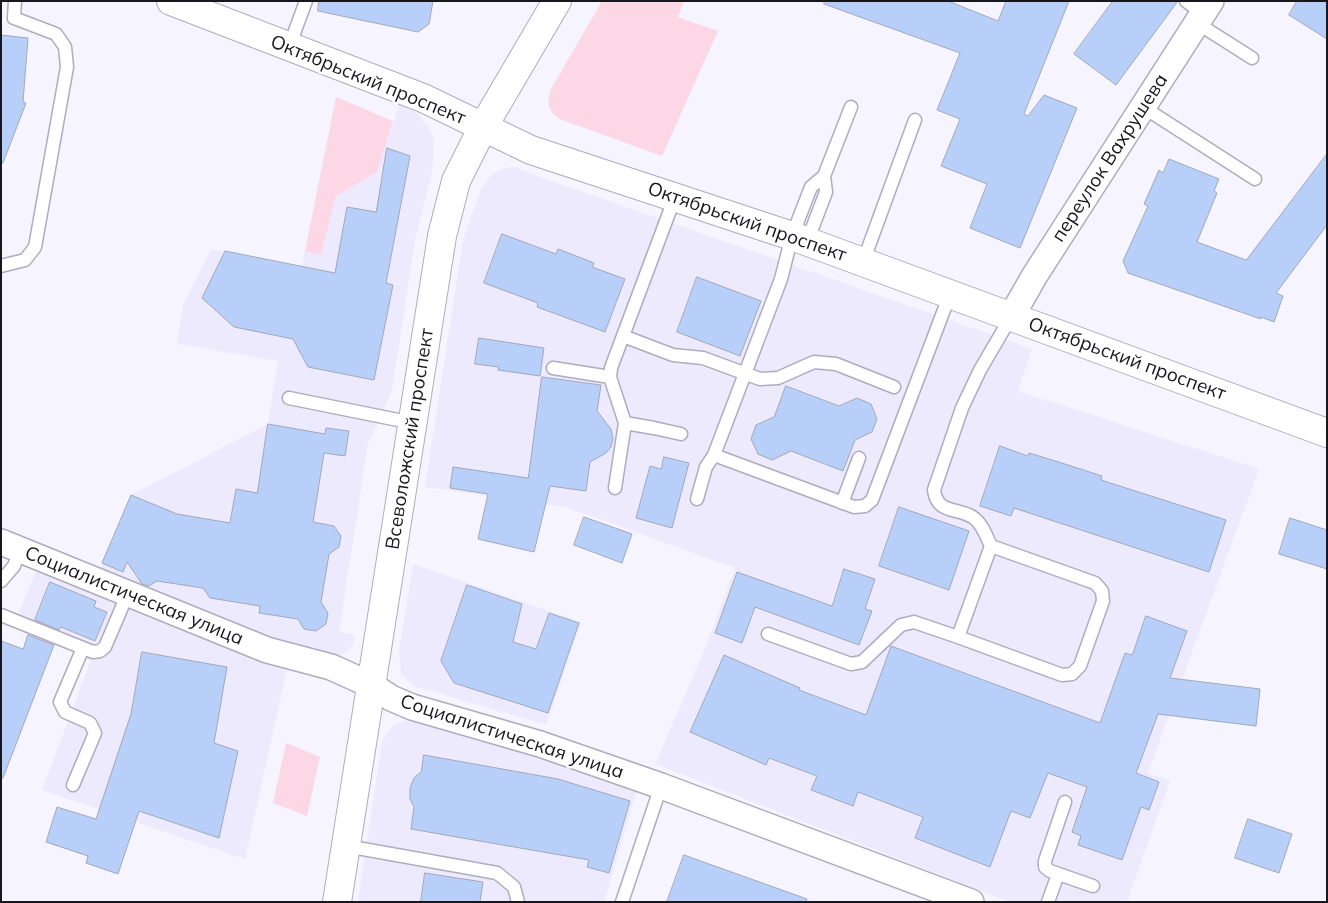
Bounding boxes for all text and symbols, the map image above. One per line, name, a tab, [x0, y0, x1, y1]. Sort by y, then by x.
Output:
street label: Октябрьский проспект	[267, 30, 469, 130]
street label: переулок Вахрушева	[1047, 70, 1173, 246]
street label: Октябрьский проспект	[645, 177, 849, 267]
street label: Октябрьский проспект	[1025, 313, 1229, 405]
street label: Всеволожский проспект	[381, 327, 439, 551]
street label: Социалистическая улица	[21, 542, 247, 650]
street label: Социалистическая улица	[397, 690, 627, 784]

